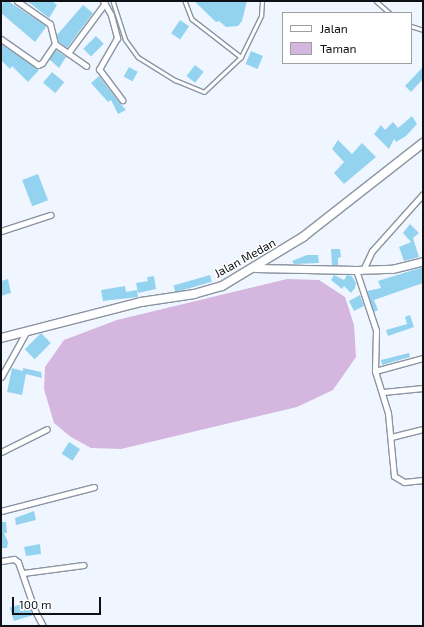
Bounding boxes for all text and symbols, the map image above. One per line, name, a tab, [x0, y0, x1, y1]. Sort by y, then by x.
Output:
legend	[282, 12, 412, 64]
text: Jalan	[320, 21, 348, 35]
text: Taman	[320, 41, 357, 55]
street label: Jalan Medan	[212, 235, 278, 281]
scale bar	[14, 589, 103, 615]
text: 100 m	[19, 597, 51, 611]

